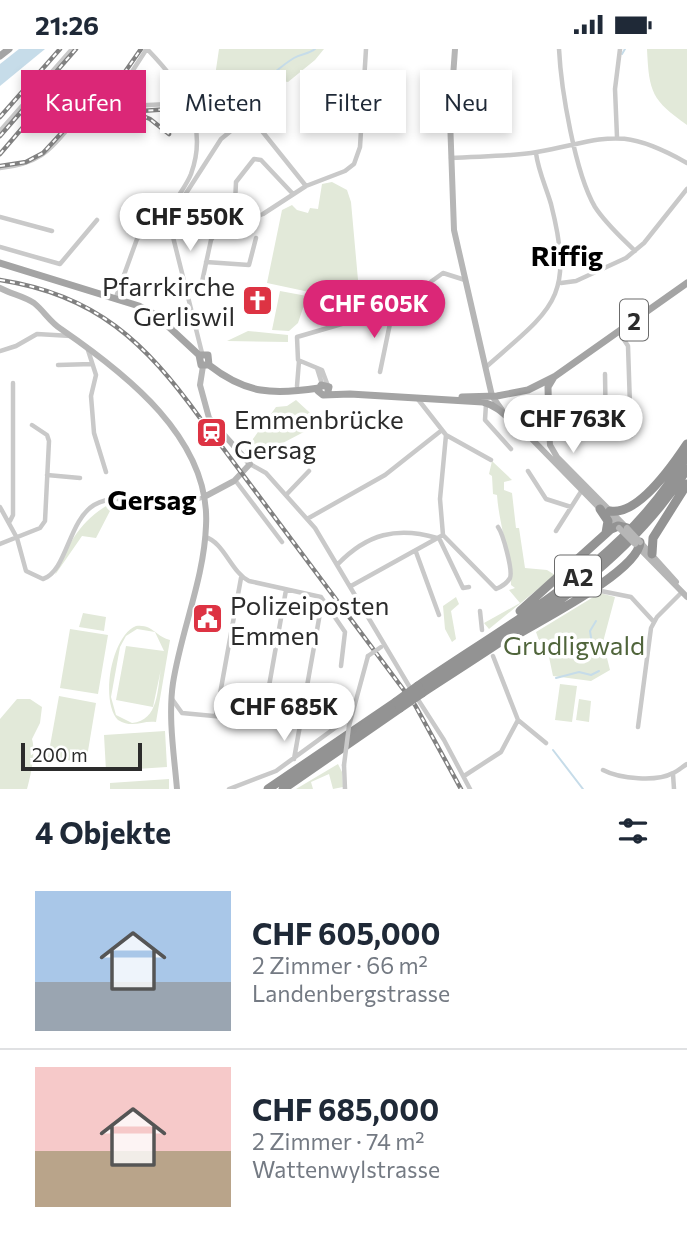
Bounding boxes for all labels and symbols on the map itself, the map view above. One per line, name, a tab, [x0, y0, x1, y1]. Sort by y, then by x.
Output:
pin: CHF 550K	[118, 193, 262, 253]
district label: Riffig	[531, 238, 603, 272]
place label: Pfarrkirche Gerliswil	[102, 270, 235, 331]
pin: CHF 605K	[302, 281, 446, 340]
church icon: Pfarrkirche Gerliswil	[241, 283, 275, 317]
road number: 2	[620, 299, 648, 341]
pin: CHF 763K	[501, 395, 645, 455]
place label: Emmenbrücke Gersag	[234, 403, 404, 464]
station icon: Emmenbrücke Gersag	[194, 416, 228, 450]
district label: Gersag	[107, 482, 197, 516]
road number: A2	[555, 555, 601, 597]
place label: Polizeiposten Emmen	[230, 589, 389, 650]
public building icon: Polizeiposten Emmen	[190, 602, 224, 636]
park label: Grudligwald	[503, 629, 645, 660]
pin: CHF 685K	[212, 683, 356, 743]
scale bar	[21, 740, 142, 772]

